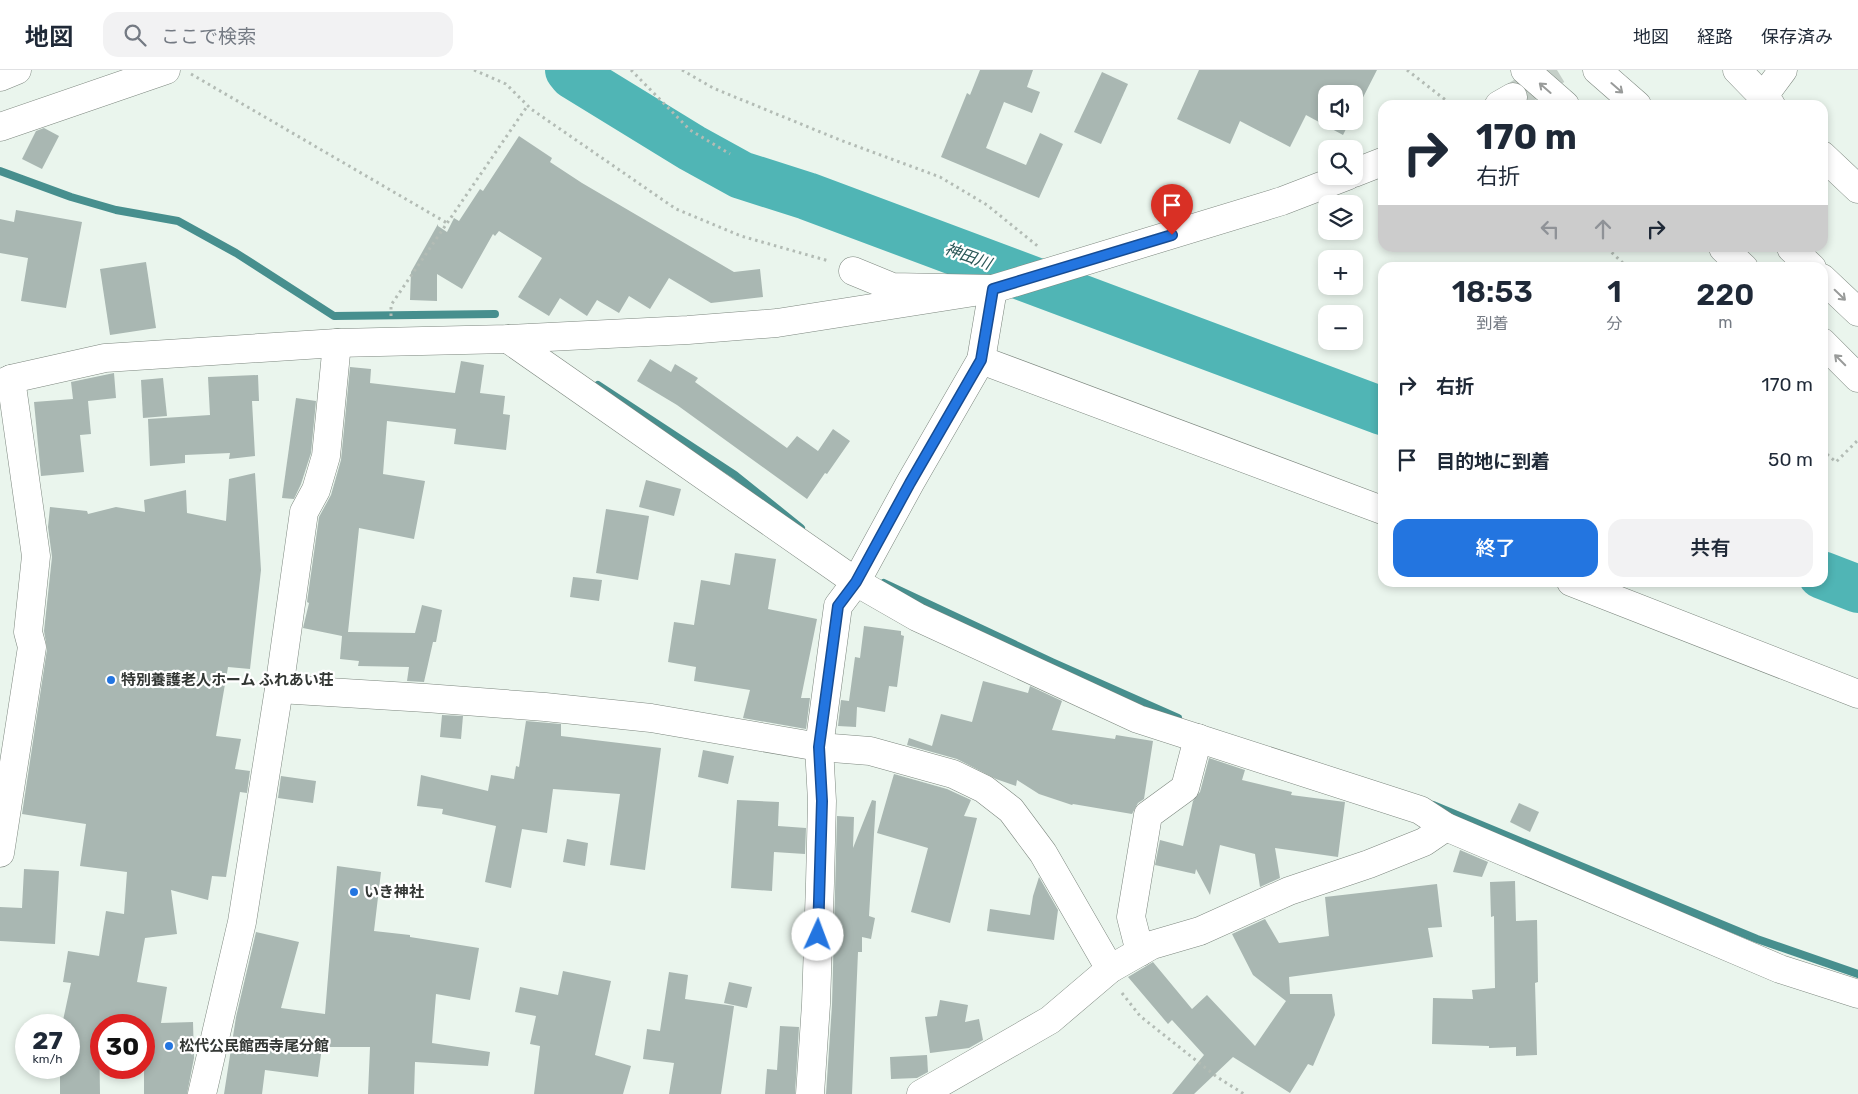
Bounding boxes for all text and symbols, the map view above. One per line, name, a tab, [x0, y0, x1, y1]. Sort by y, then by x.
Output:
search box	[103, 12, 453, 57]
icon: search	[121, 21, 149, 49]
text: 地図	[25, 23, 73, 51]
text: ここで検索	[161, 25, 256, 48]
text: 地図	[1633, 26, 1669, 48]
text: 経路	[1697, 26, 1733, 48]
text: 保存済み	[1761, 26, 1833, 48]
one-way arrow	[1539, 82, 1552, 93]
one-way arrow	[1610, 82, 1623, 93]
map controls	[1318, 85, 1363, 350]
button: sound	[1318, 85, 1363, 130]
text: 170 m	[1476, 116, 1577, 158]
icon: right	[1393, 120, 1458, 185]
button: search	[1318, 140, 1363, 185]
text: 右折	[1476, 163, 1520, 190]
pin	[1151, 184, 1193, 235]
icon: arrive	[1158, 191, 1186, 219]
button: layers	[1318, 195, 1363, 240]
icon: left	[1536, 215, 1564, 243]
icon: ahead	[1589, 215, 1617, 243]
icon: right	[1642, 215, 1670, 243]
water label: 神田川	[942, 239, 996, 274]
button: +	[1318, 250, 1363, 295]
text: 18:53	[1452, 274, 1533, 310]
text: 1	[1607, 274, 1622, 310]
text: 220	[1696, 277, 1754, 313]
one-way arrow	[1834, 289, 1847, 301]
button: −	[1318, 305, 1363, 350]
text: m	[1718, 313, 1732, 332]
text: 到着	[1476, 314, 1508, 333]
text: 分	[1607, 314, 1623, 333]
one-way arrow	[1834, 354, 1846, 366]
icon: right	[1393, 371, 1421, 399]
text: 170 m	[1762, 373, 1813, 396]
text: 右折	[1436, 375, 1474, 398]
icon: arrive	[1393, 446, 1421, 474]
text: 50 m	[1768, 448, 1813, 471]
text: 目的地に到着	[1436, 450, 1550, 473]
button: 終了	[1393, 519, 1598, 577]
button: 共有	[1608, 519, 1813, 577]
place label: 特別養護老人ホーム ふれあい荘	[121, 671, 334, 689]
marker: 特別養護老人ホーム ふれあい荘	[105, 674, 117, 686]
place label: いき神社	[364, 883, 424, 901]
marker: いき神社	[348, 886, 360, 898]
position arrow	[791, 908, 843, 960]
speed limit sign: 30	[90, 1014, 155, 1079]
text: 27	[32, 1026, 63, 1055]
place label: 松代公民館西寺尾分館	[179, 1037, 329, 1055]
marker: 松代公民館西寺尾分館	[163, 1040, 175, 1052]
text: km/h	[33, 1052, 62, 1066]

